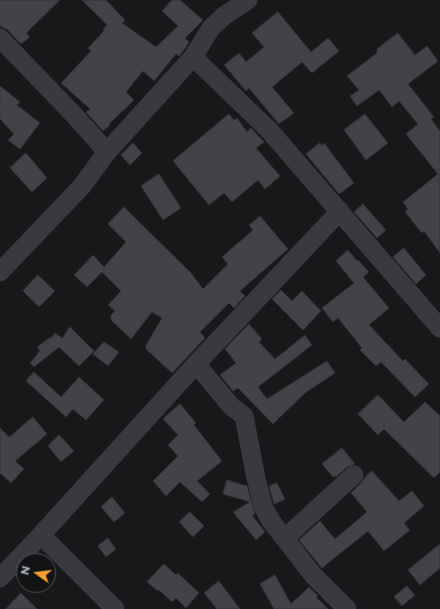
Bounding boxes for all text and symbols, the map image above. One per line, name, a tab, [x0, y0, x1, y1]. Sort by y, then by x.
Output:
north arrow	[16, 553, 56, 593]
text: N	[17, 564, 33, 576]

